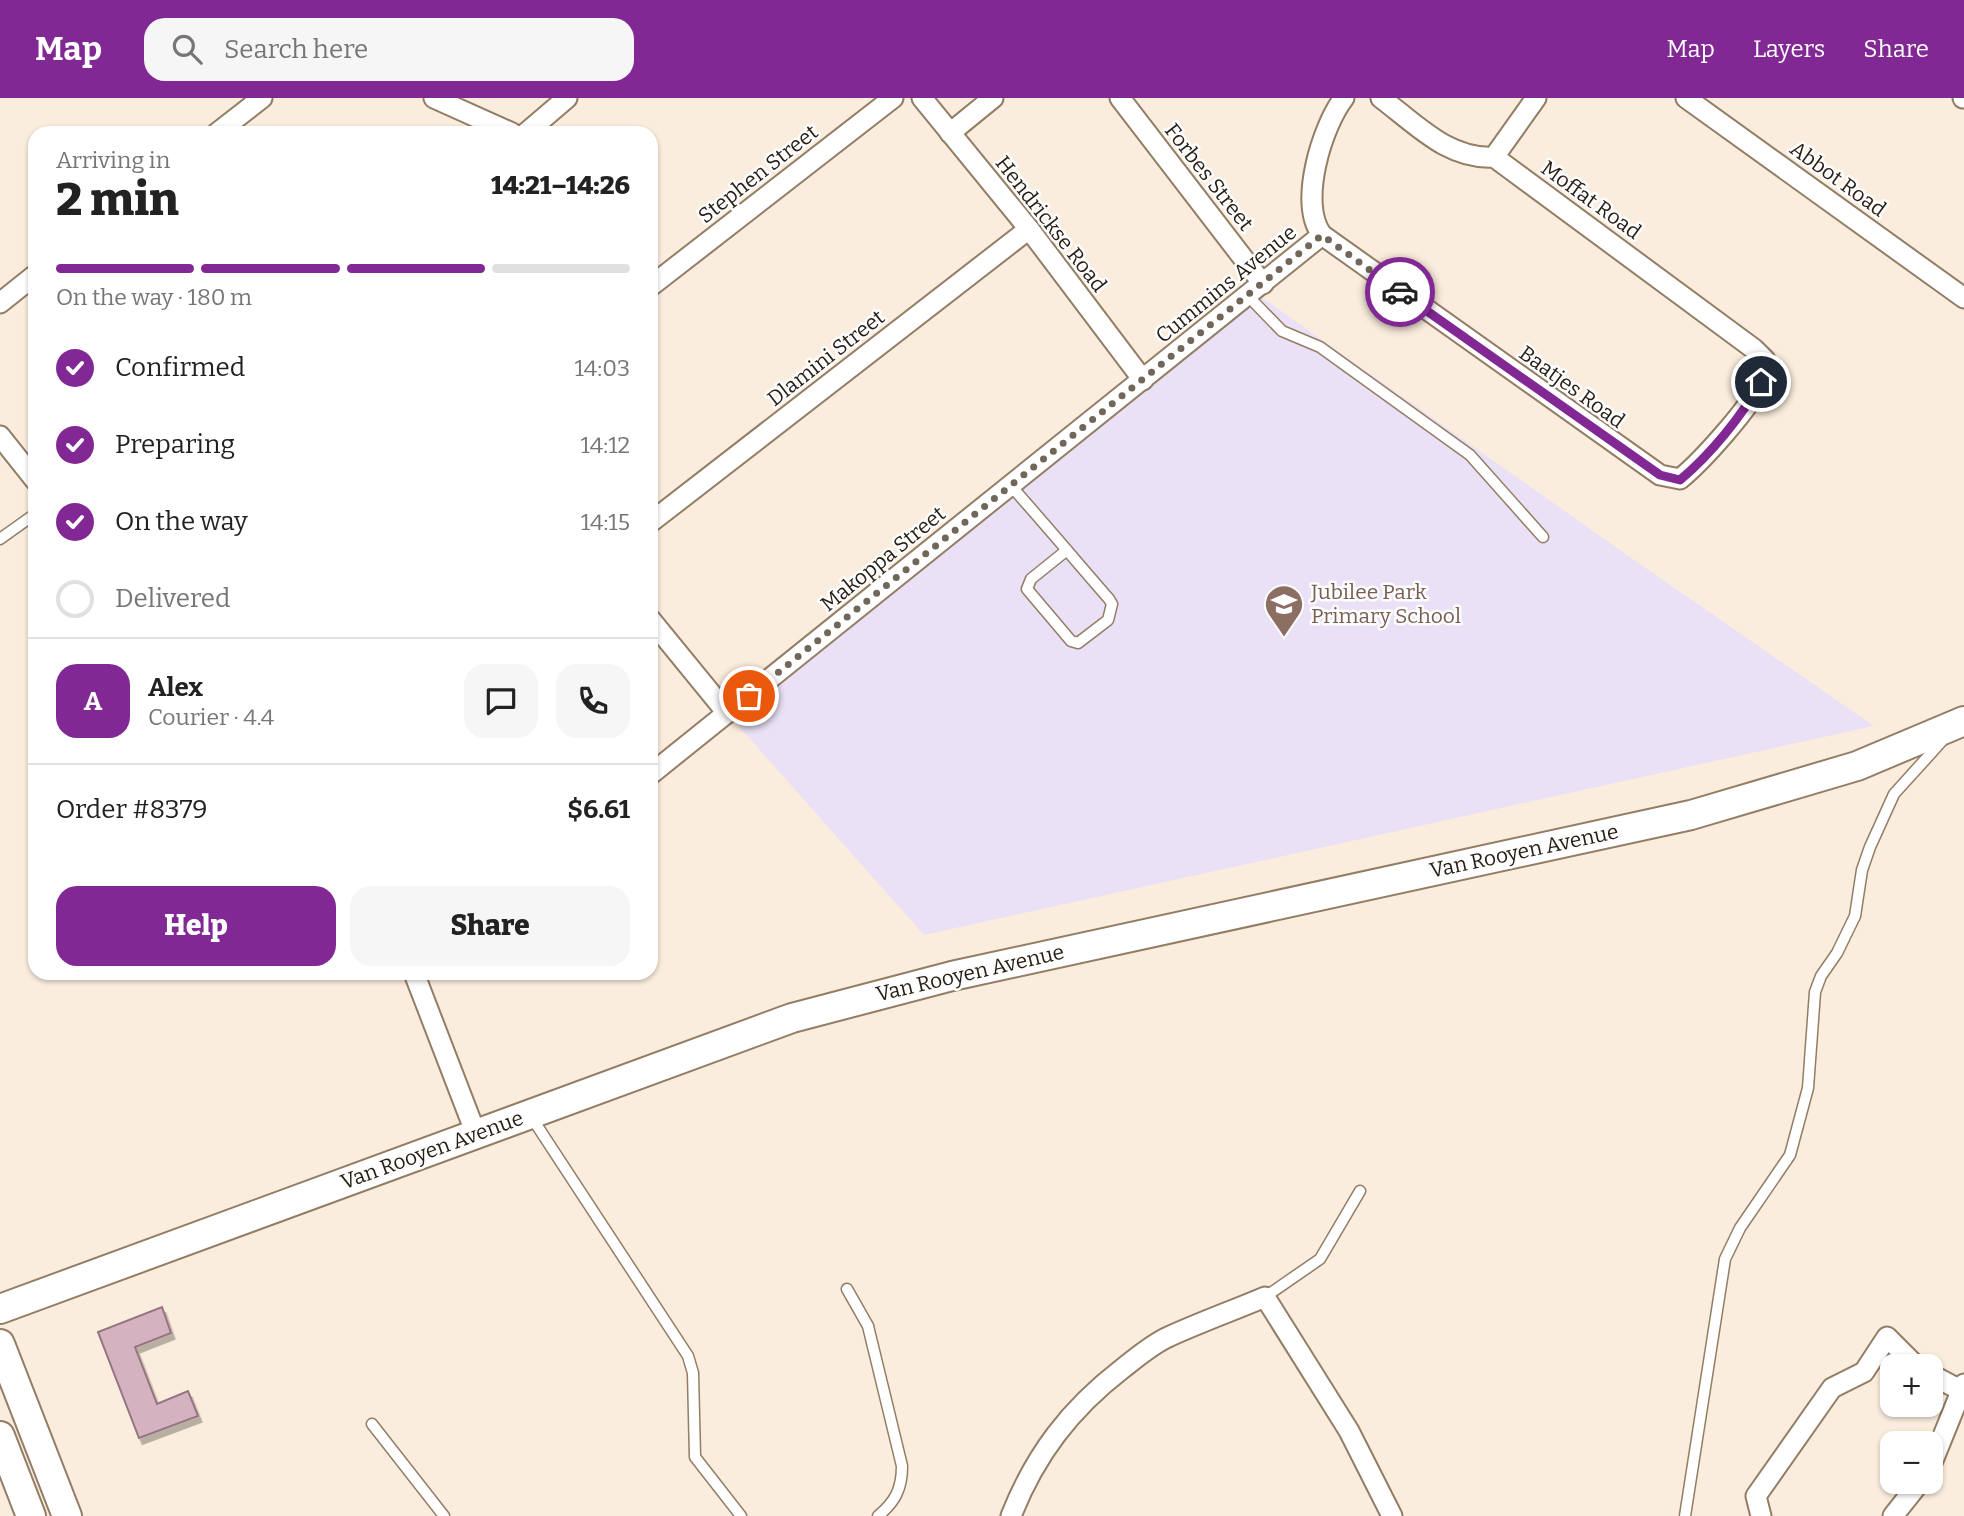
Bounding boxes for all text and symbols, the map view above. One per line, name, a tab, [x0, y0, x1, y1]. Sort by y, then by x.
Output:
search box	[144, 18, 634, 81]
text: Map	[35, 29, 102, 69]
icon: search	[168, 30, 206, 68]
text: Search here	[224, 34, 368, 65]
text: Map	[1667, 35, 1715, 63]
text: Layers	[1753, 35, 1825, 63]
text: Share	[1863, 35, 1929, 63]
street label: Forbes Street	[1159, 118, 1259, 236]
street label: Stephen Street	[693, 119, 823, 229]
street label: Abbot Road	[1785, 136, 1891, 222]
text: Arriving in	[56, 146, 170, 174]
street label: Hendrickse Road	[990, 151, 1112, 297]
street label: Moffat Road	[1536, 155, 1646, 245]
text: 14:21–14:26	[491, 170, 630, 201]
text: 2 min	[56, 172, 179, 227]
street label: Cummins Avenue	[1150, 219, 1302, 349]
courier	[1365, 257, 1435, 327]
icon: car	[1381, 273, 1419, 311]
text: On the way · 180 m	[56, 283, 252, 311]
street label: Dlamini Street	[762, 304, 890, 412]
street label: Baatjes Road	[1514, 340, 1630, 434]
icon: check	[56, 349, 94, 387]
text: Confirmed	[115, 352, 245, 383]
pin	[1731, 352, 1791, 412]
text: 14:03	[575, 354, 630, 382]
icon: home	[1742, 363, 1780, 401]
icon: check	[56, 426, 94, 464]
text: Preparing	[115, 429, 235, 460]
text: 14:12	[581, 431, 630, 459]
street label: Makoppa Street	[815, 500, 951, 617]
icon: check	[56, 503, 94, 541]
text: On the way	[115, 506, 248, 537]
text: 14:15	[581, 508, 630, 536]
place label: Jubilee Park Primary School	[1310, 579, 1461, 629]
text: Delivered	[115, 583, 230, 614]
school or university icon: Jubilee Park Primary School	[1263, 583, 1305, 638]
button: chat	[464, 664, 538, 738]
button: phone	[556, 664, 630, 738]
pin	[719, 666, 779, 726]
text: Alex	[148, 672, 203, 703]
icon: bag	[730, 677, 768, 715]
text: A	[84, 686, 102, 717]
text: Courier · 4.4	[148, 703, 274, 731]
text: Order #8379	[56, 794, 207, 825]
text: $6.61	[567, 794, 630, 825]
street label: Van Rooyen Avenue	[1427, 818, 1621, 884]
button: Help	[56, 886, 336, 966]
button: Share	[350, 886, 630, 966]
street label: Van Rooyen Avenue	[873, 939, 1067, 1007]
street label: Van Rooyen Avenue	[337, 1105, 527, 1195]
map controls	[1880, 1354, 1943, 1494]
button: +	[1880, 1354, 1943, 1417]
button: −	[1880, 1431, 1943, 1494]

